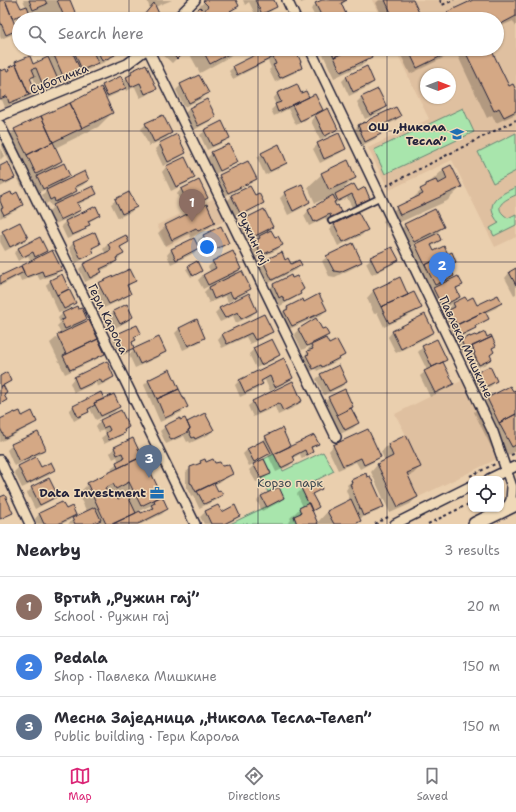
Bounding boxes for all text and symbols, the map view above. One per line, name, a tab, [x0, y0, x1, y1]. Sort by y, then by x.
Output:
search box	[12, 12, 504, 56]
icon: search	[26, 23, 48, 45]
text: Search here	[58, 24, 144, 44]
street label: Суботичка	[27, 60, 91, 98]
north arrow	[420, 68, 456, 104]
place label: ОШ „Никола Тесла”	[368, 119, 447, 149]
school or university icon: ОШ „Никола Тесла”	[449, 126, 465, 142]
pin: 1	[179, 189, 205, 222]
street label: Ружин гај	[233, 209, 273, 267]
your location	[197, 237, 217, 257]
pin: 2	[429, 252, 455, 285]
street label: Гери Кароља	[84, 281, 132, 357]
street label: Павлека Мишкине	[435, 293, 497, 401]
pin: 3	[136, 445, 162, 478]
park label: Корзо парк	[257, 475, 324, 491]
map controls	[468, 476, 504, 512]
button: locate	[468, 476, 504, 512]
place label: Data Investment	[39, 485, 146, 501]
office icon: Data Investment	[149, 485, 165, 501]
text: Nearby	[16, 539, 81, 561]
text: 3 results	[444, 542, 500, 559]
text: Вртић „Ружин гај”	[54, 588, 199, 608]
text: 1	[26, 598, 32, 615]
text: 20 m	[467, 598, 500, 615]
text: School · Ружин гај	[54, 608, 169, 625]
text: Pedala	[54, 648, 108, 668]
text: 2	[24, 658, 34, 675]
text: 150 m	[462, 658, 500, 675]
text: Shop · Павлека Мишкине	[54, 668, 217, 685]
text: Месна Заједница „Никола Тесла-Телеп”	[54, 708, 372, 728]
text: 3	[24, 718, 34, 735]
text: 150 m	[462, 718, 500, 735]
text: Public building · Гери Кароља	[54, 728, 239, 745]
tab: Map	[68, 765, 92, 804]
tab: Directions	[228, 765, 280, 804]
tab: Saved	[417, 765, 448, 804]

